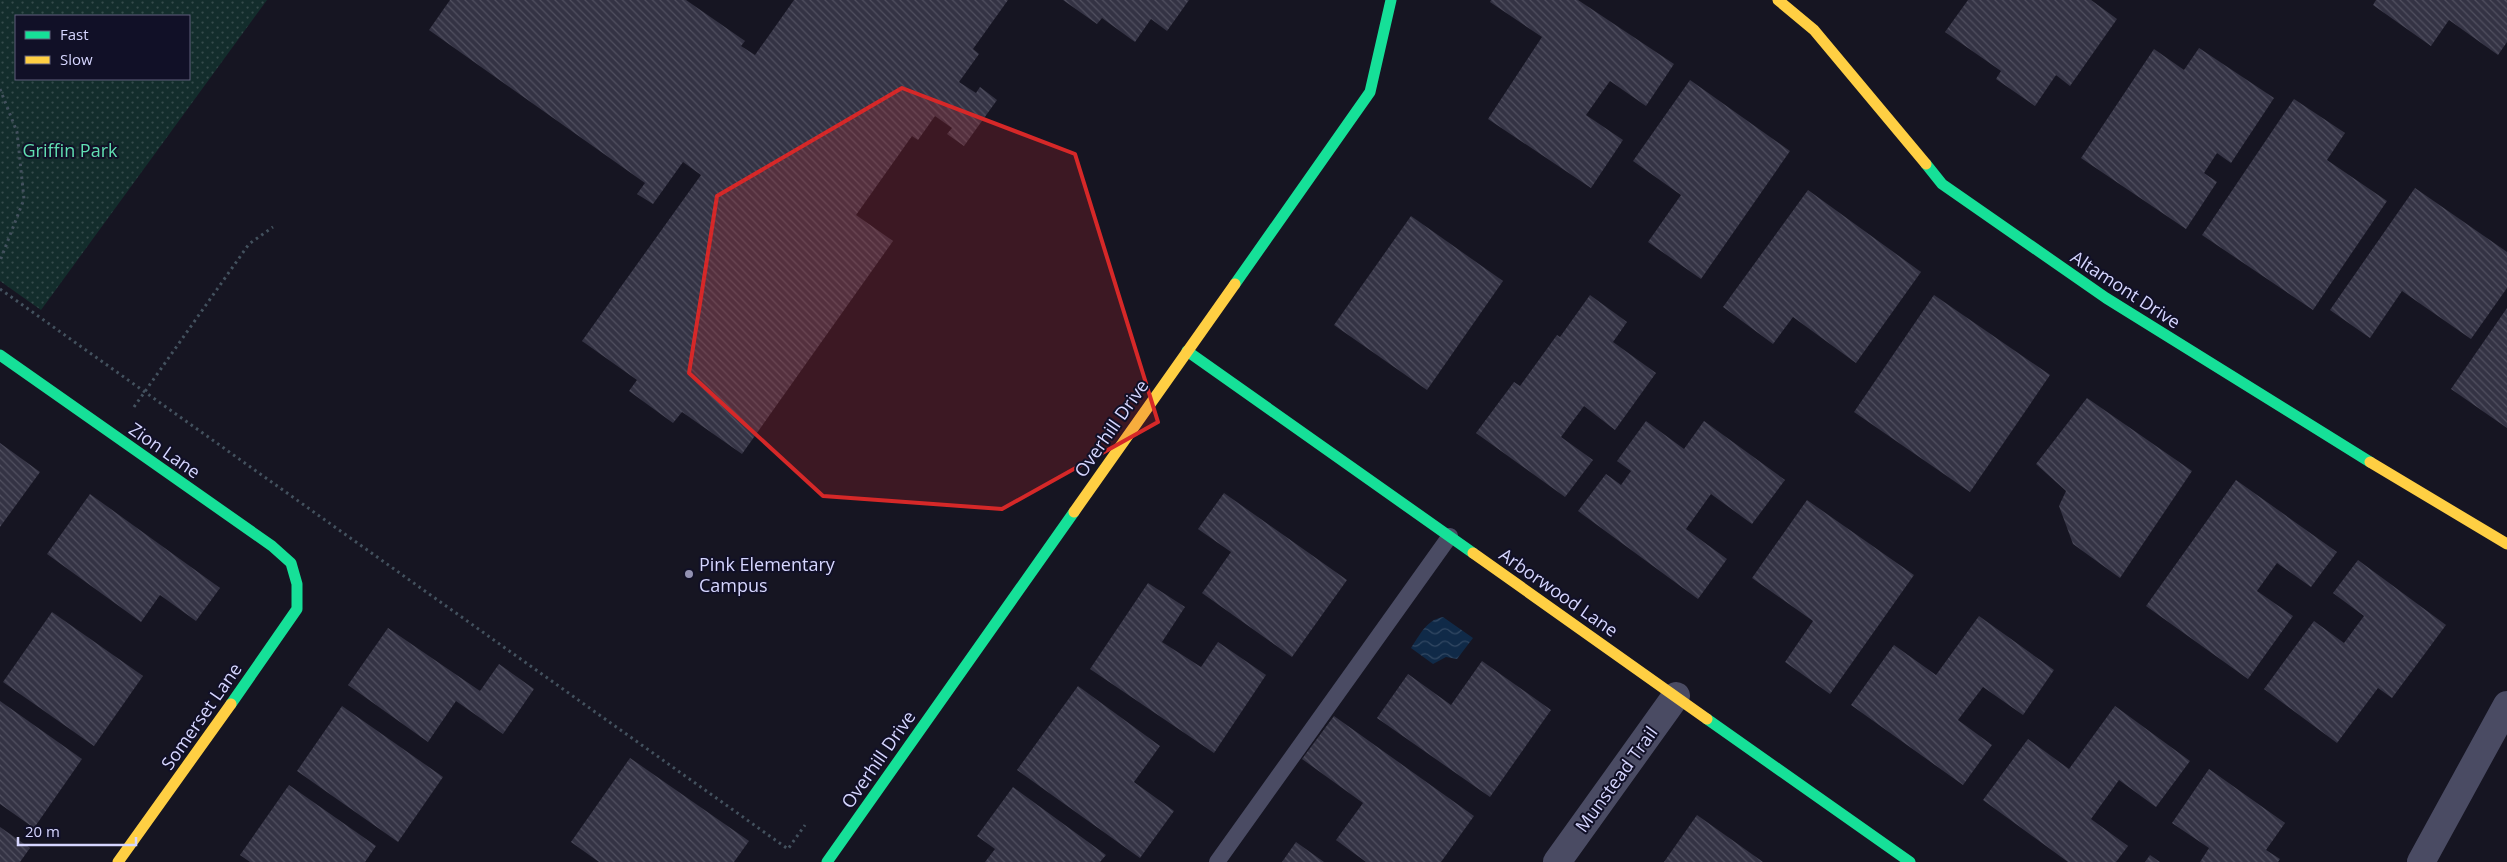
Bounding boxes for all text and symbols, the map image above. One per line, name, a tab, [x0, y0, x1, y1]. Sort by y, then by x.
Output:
legend	[15, 15, 190, 80]
text: Fast	[60, 24, 89, 44]
text: Slow	[60, 49, 93, 69]
park label: Griffin Park	[23, 138, 118, 162]
street label: Altamont Drive	[2067, 245, 2185, 333]
street label: Overhill Drive	[1069, 374, 1153, 482]
street label: Zion Lane	[125, 417, 205, 483]
street label: Arborwood Lane	[1495, 542, 1623, 642]
place label: Pink Elementary Campus	[699, 552, 836, 597]
marker: Pink Elementary Campus	[683, 568, 695, 580]
street label: Somerset Lane	[155, 658, 247, 774]
street label: Overhill Drive	[836, 705, 920, 813]
street label: Munstead Trail	[1569, 721, 1663, 837]
scale bar	[18, 814, 135, 846]
text: 20 m	[25, 821, 60, 841]

